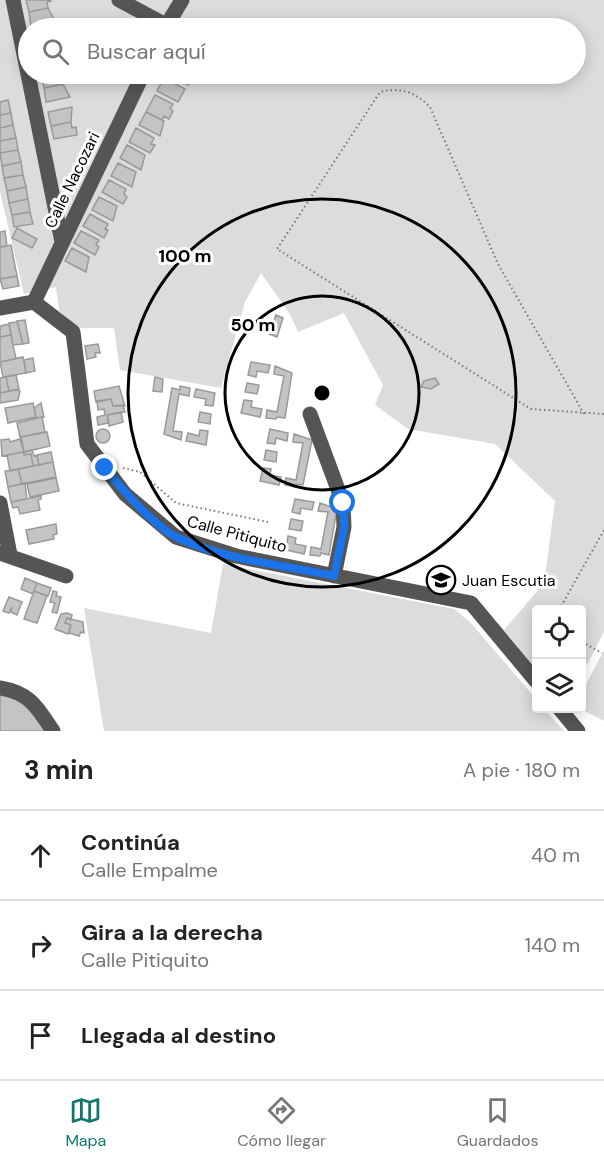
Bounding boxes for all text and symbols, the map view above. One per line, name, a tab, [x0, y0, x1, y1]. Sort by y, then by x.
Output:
search box	[18, 18, 586, 84]
icon: search	[39, 35, 72, 68]
text: Buscar aquí	[87, 37, 206, 66]
street label: Calle Nacozari	[40, 128, 104, 232]
text: 100 m	[158, 244, 212, 268]
text: 50 m	[230, 313, 276, 337]
centre of rings	[312, 383, 332, 403]
route end	[91, 454, 117, 480]
route start	[329, 489, 355, 515]
street label: Calle Pitiquito	[185, 511, 289, 557]
school or university icon: Juan Escutia	[425, 564, 457, 596]
place label: Juan Escutia	[462, 570, 556, 591]
map controls	[532, 605, 586, 713]
button: locate	[532, 605, 586, 659]
button: layers	[532, 659, 586, 713]
text: 3 min	[24, 753, 93, 787]
text: A pie · 180 m	[463, 757, 580, 783]
text: Continúa	[81, 828, 180, 857]
icon: ahead	[24, 839, 57, 872]
text: 40 m	[531, 842, 580, 868]
text: Calle Empalme	[81, 857, 218, 883]
text: Gira a la derecha	[81, 918, 263, 947]
icon: right	[24, 929, 57, 962]
text: 140 m	[525, 932, 580, 958]
text: Calle Pitiquito	[81, 947, 209, 973]
icon: arrive	[24, 1019, 57, 1052]
text: Llegada al destino	[81, 1021, 276, 1050]
tab: Mapa	[65, 1094, 106, 1151]
tab: Cómo llegar	[237, 1094, 326, 1151]
tab: Guardados	[457, 1094, 539, 1151]

